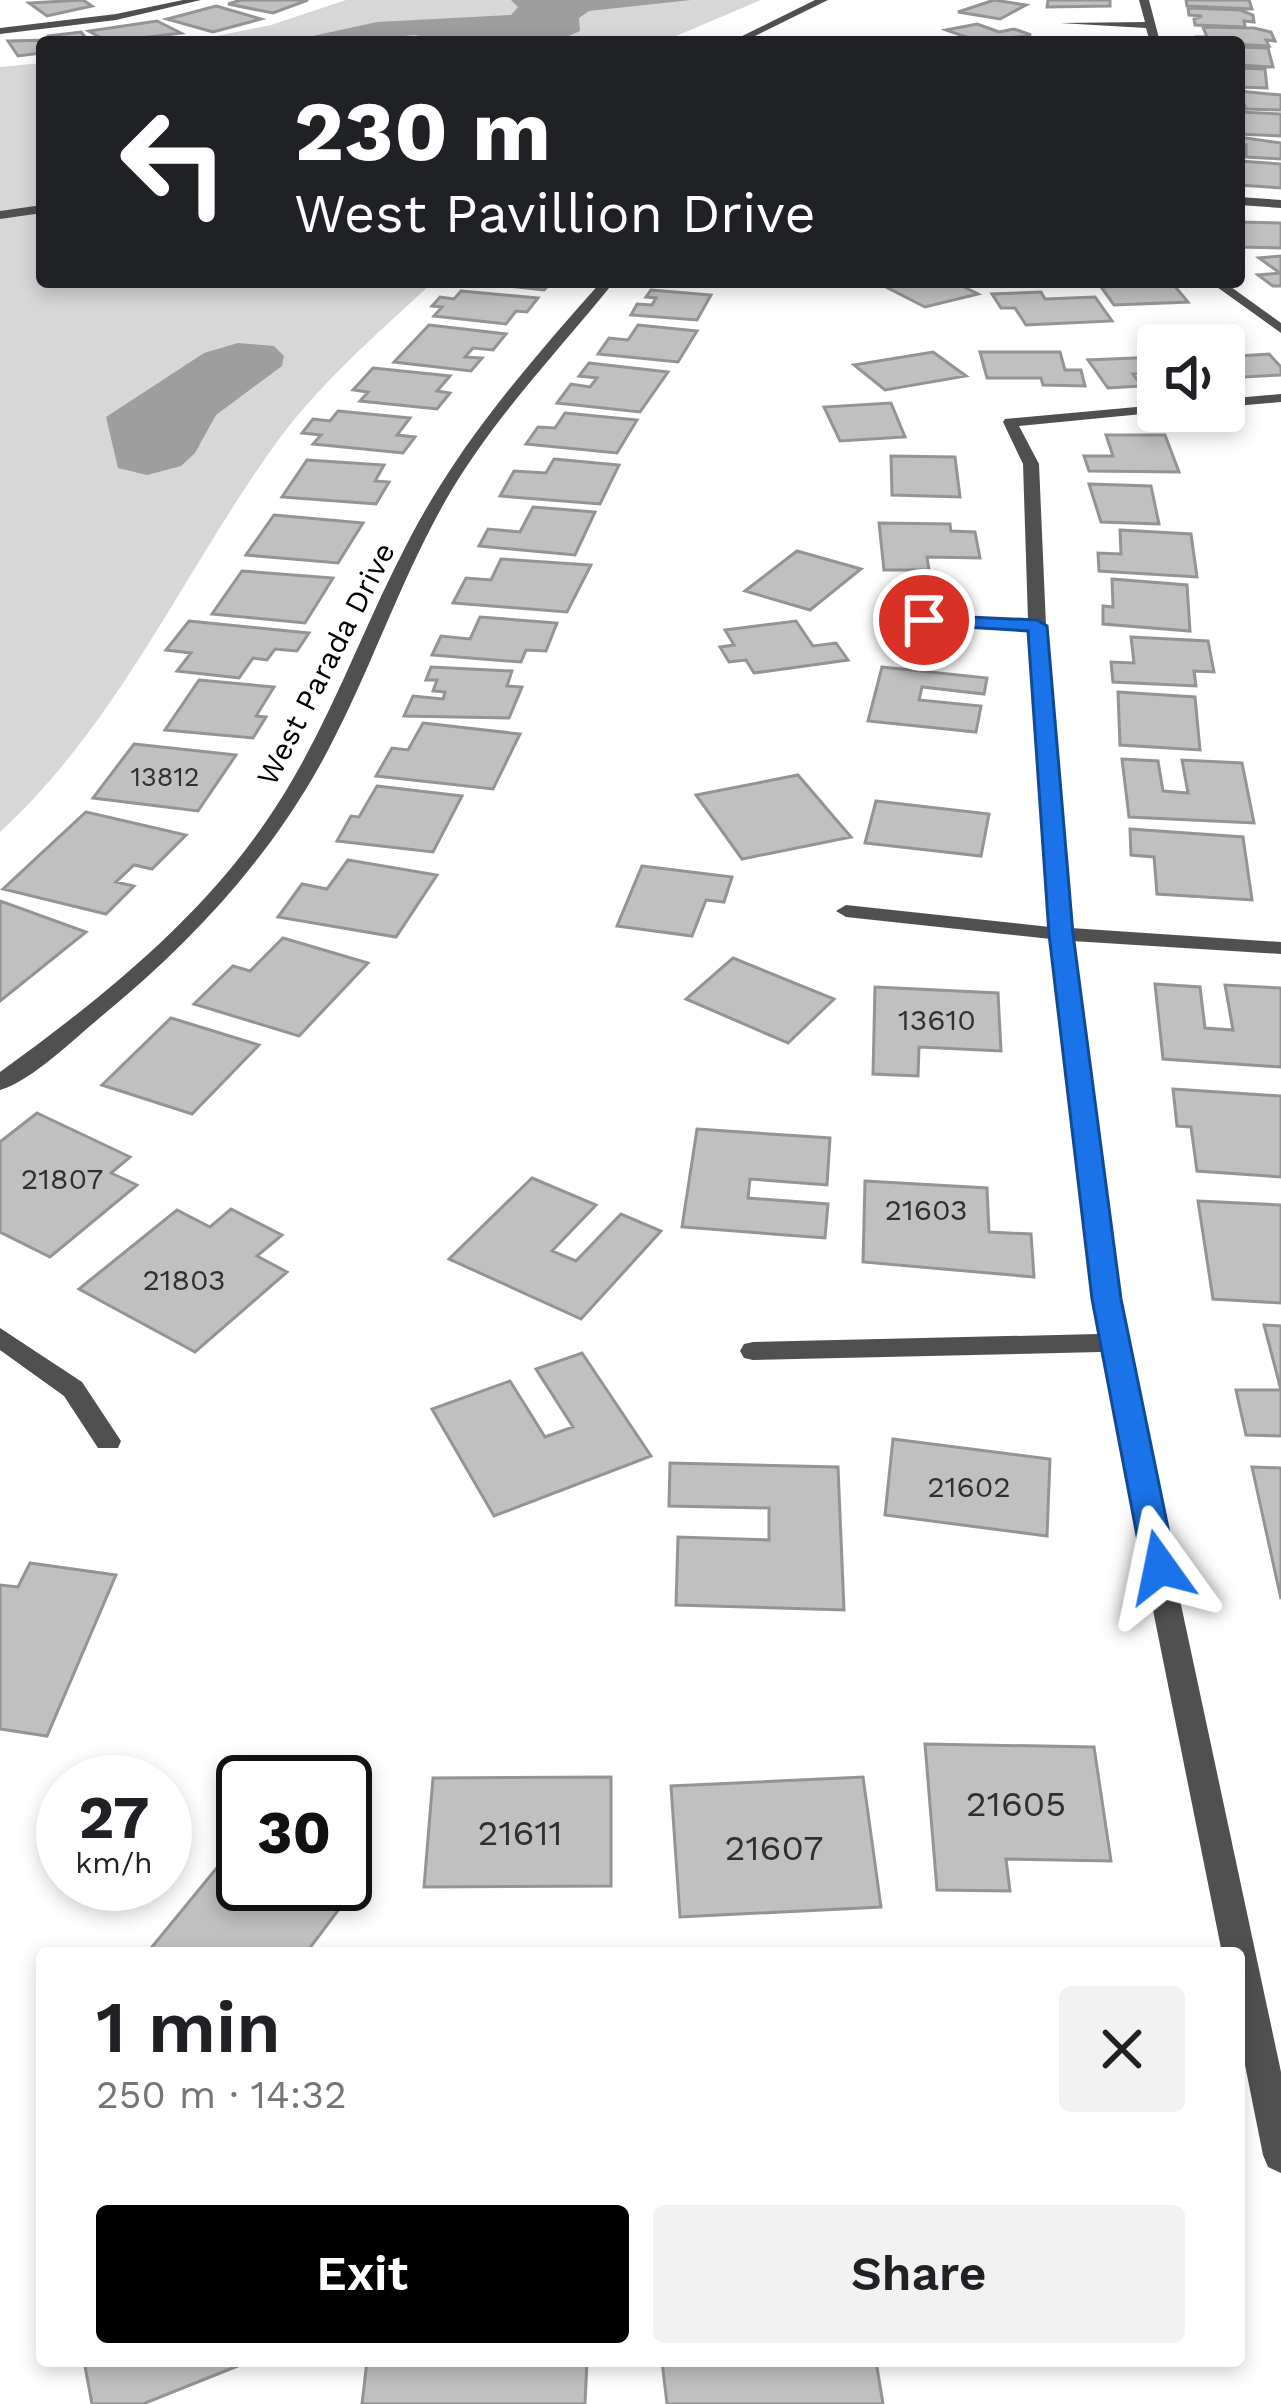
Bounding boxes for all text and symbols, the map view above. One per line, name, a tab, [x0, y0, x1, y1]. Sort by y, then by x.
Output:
text: 230 m	[294, 82, 551, 180]
icon: left	[96, 84, 252, 240]
text: West Pavillion Drive	[294, 182, 816, 245]
map controls	[1137, 324, 1245, 432]
button: sound	[1137, 324, 1245, 432]
street label: West Parada Drive	[249, 537, 402, 791]
pin	[873, 569, 975, 671]
icon: arrive	[891, 587, 957, 653]
house number: 13812	[130, 761, 200, 793]
house number: 13610	[898, 1002, 976, 1037]
house number: 21807	[21, 1161, 103, 1196]
house number: 21603	[885, 1192, 967, 1227]
house number: 21803	[142, 1262, 226, 1297]
house number: 21602	[927, 1469, 1011, 1504]
position arrow	[1097, 1504, 1223, 1630]
speed limit sign: 30	[216, 1755, 372, 1911]
text: 27	[78, 1782, 150, 1853]
house number: 21605	[966, 1783, 1066, 1825]
house number: 21611	[478, 1812, 563, 1854]
house number: 21607	[725, 1827, 823, 1869]
text: km/h	[75, 1845, 153, 1880]
text: 1 min	[96, 1985, 281, 2069]
button: close	[1059, 1986, 1185, 2112]
text: 250 m · 14:32	[96, 2072, 347, 2117]
button: Exit	[96, 2205, 629, 2343]
button: Share	[653, 2205, 1185, 2343]

